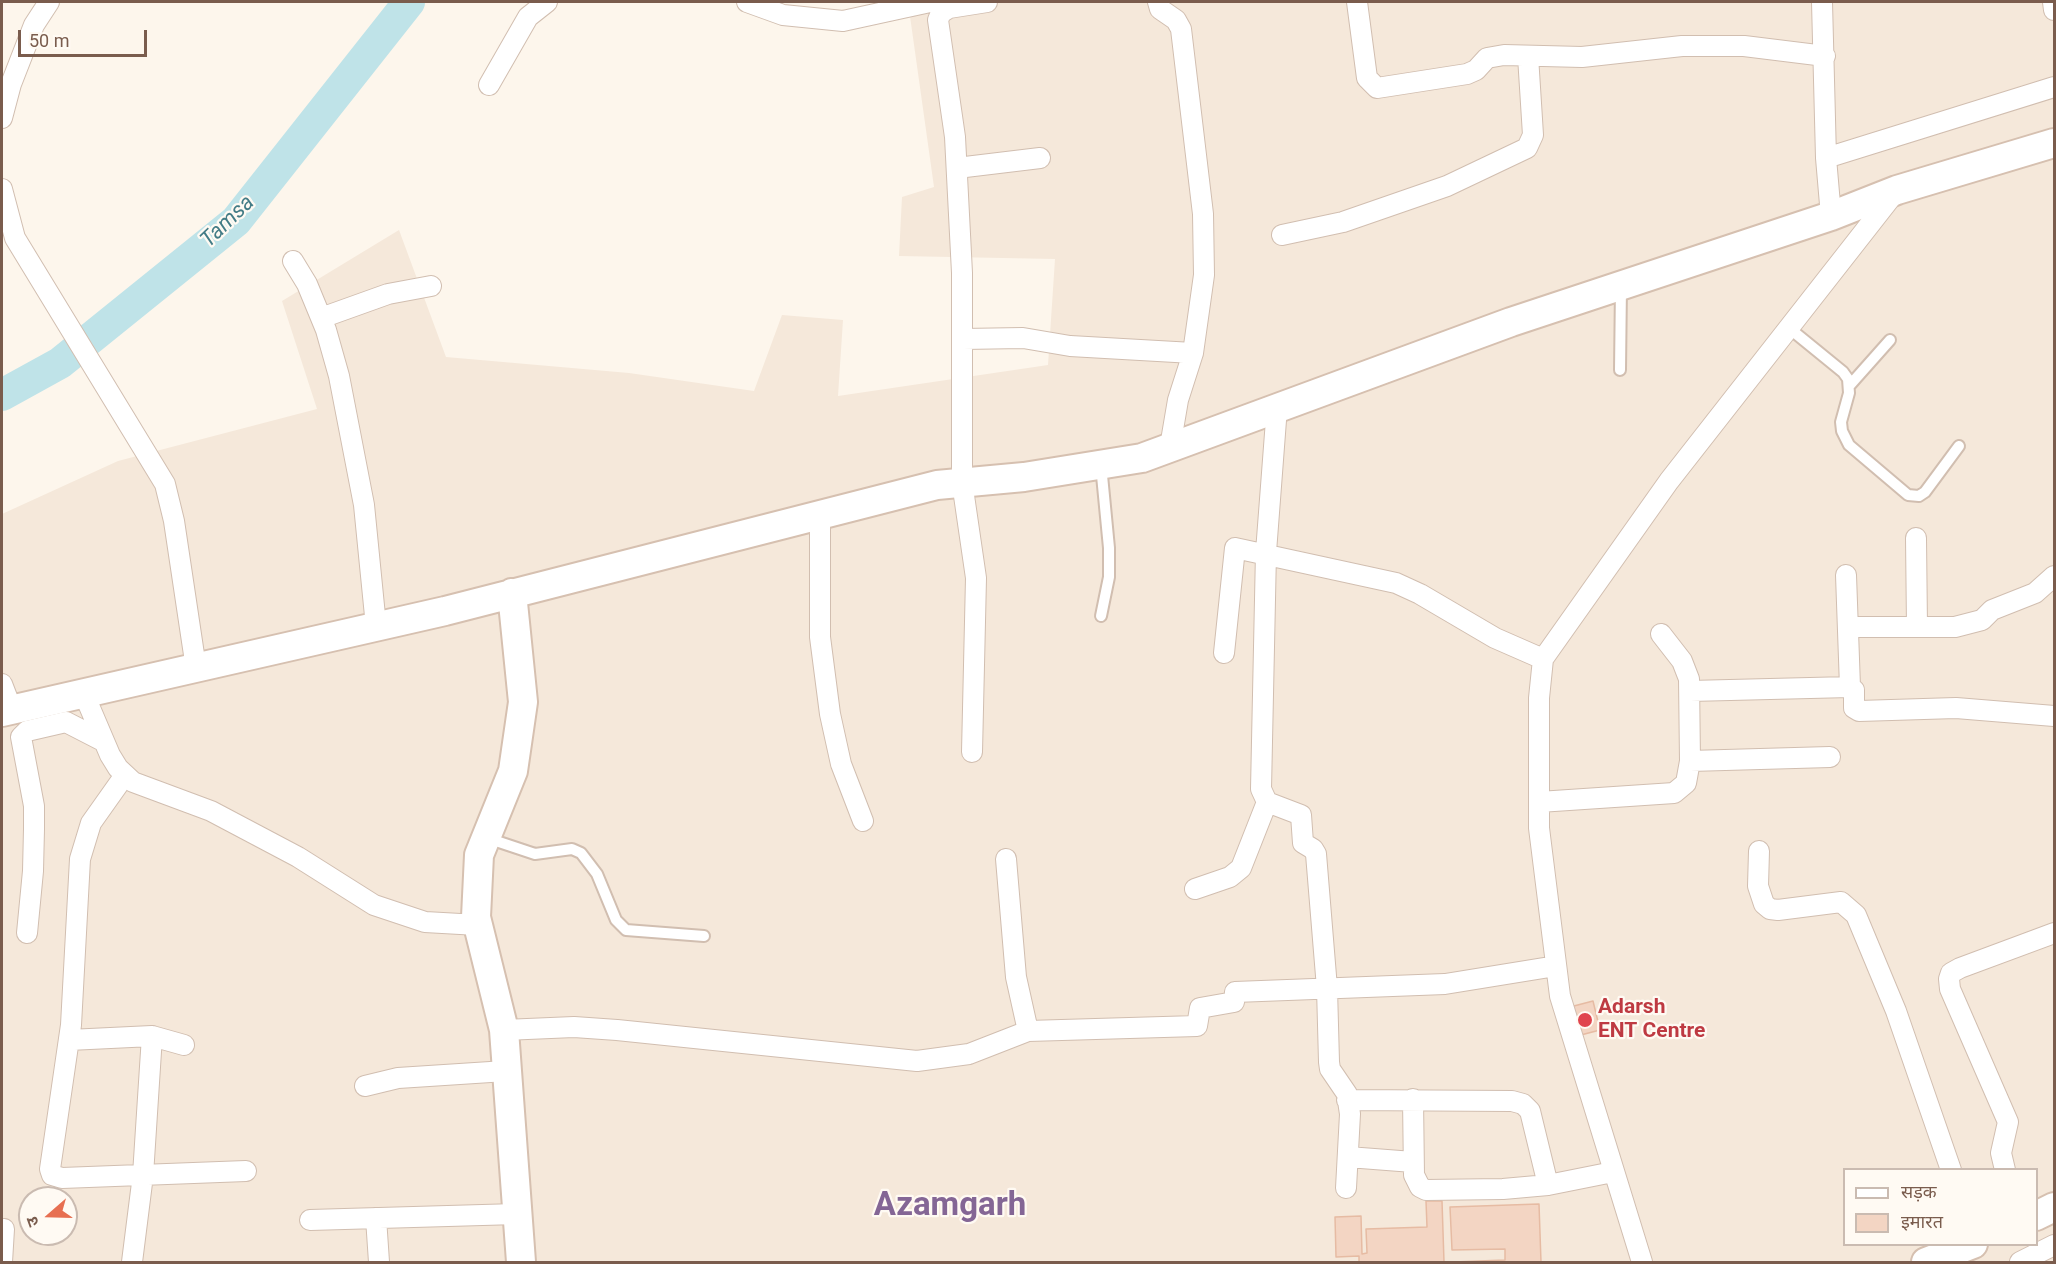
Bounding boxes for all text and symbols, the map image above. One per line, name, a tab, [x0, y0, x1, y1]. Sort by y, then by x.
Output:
scale bar	[21, 18, 150, 56]
text: 50 m	[29, 30, 69, 51]
water label: Tamsa	[196, 190, 260, 254]
place label: Adarsh ENT Centre	[1598, 995, 1705, 1045]
marker: Adarsh ENT Centre	[1576, 1011, 1594, 1029]
legend	[1843, 1168, 2038, 1246]
text: सड़क	[1901, 1181, 1937, 1202]
north arrow	[18, 1186, 78, 1246]
district label: Azamgarh	[874, 1187, 1026, 1227]
text: इमारत	[1901, 1211, 1943, 1232]
text: उ	[22, 1214, 43, 1229]

